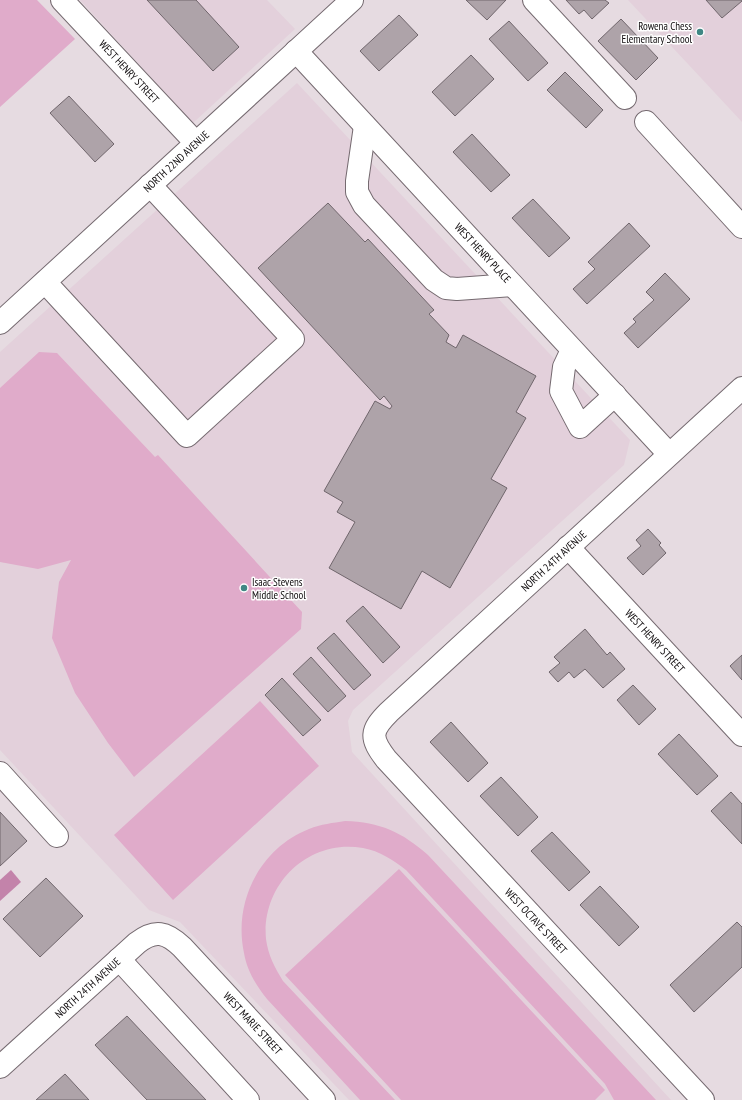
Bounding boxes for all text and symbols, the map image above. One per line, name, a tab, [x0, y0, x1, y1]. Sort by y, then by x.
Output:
place label: Rowena Chess Elementary School	[622, 19, 692, 46]
marker: Rowena Chess Elementary School	[695, 27, 705, 37]
street label: WEST HENRY STREET	[96, 37, 162, 106]
street label: NORTH 22ND AVENUE	[140, 127, 212, 195]
street label: WEST HENRY PLACE	[452, 220, 514, 286]
street label: NORTH 24TH AVENUE	[518, 527, 589, 594]
place label: Isaac Stevens Middle School	[252, 575, 306, 602]
marker: Isaac Stevens Middle School	[239, 583, 249, 593]
street label: WEST HENRY STREET	[622, 606, 688, 676]
street label: WEST OCTAVE STREET	[502, 885, 570, 957]
street label: NORTH 24TH AVENUE	[52, 954, 123, 1021]
street label: WEST MARIE STREET	[220, 989, 285, 1057]

